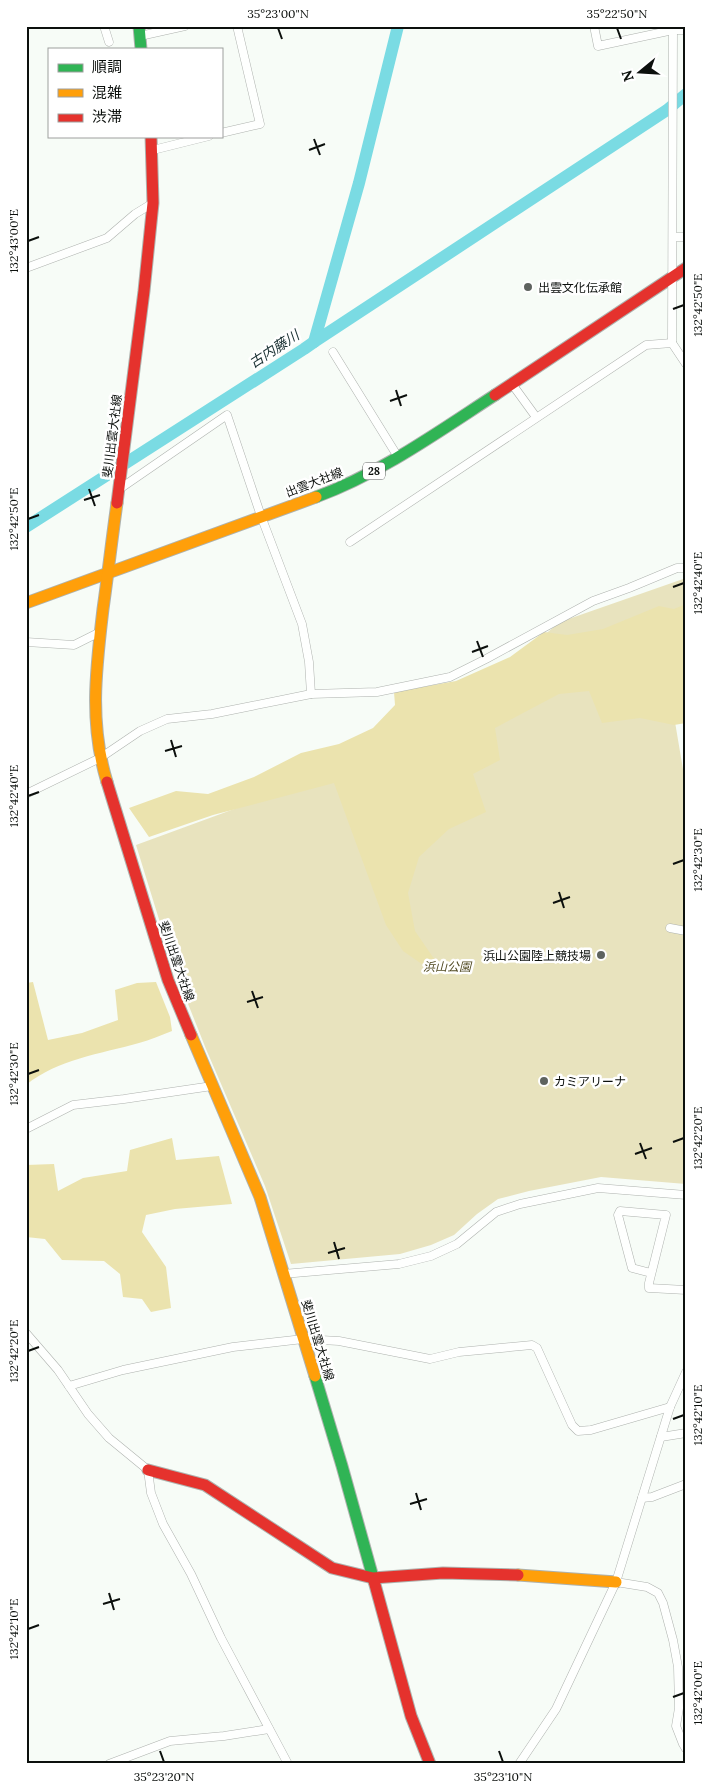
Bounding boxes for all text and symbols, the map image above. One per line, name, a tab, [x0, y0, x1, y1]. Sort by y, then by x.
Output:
text: 35°23'00"N	[247, 6, 309, 21]
text: 35°22'50"N	[587, 6, 647, 21]
legend	[48, 48, 222, 138]
north arrow	[614, 48, 664, 98]
text: 順調	[92, 57, 122, 76]
text: N	[617, 68, 638, 84]
text: 混雑	[92, 83, 122, 102]
text: 渋滞	[92, 107, 122, 126]
text: 132°43'00"E	[6, 209, 21, 273]
text: 132°42'50"E	[690, 273, 705, 337]
place label: 出雲文化伝承館	[538, 280, 622, 295]
marker: 出雲文化伝承館	[522, 281, 534, 293]
water label: 古内藤川	[246, 325, 304, 372]
street label: 斐川出雲大社線	[99, 393, 125, 479]
road number: 28	[363, 462, 385, 480]
street label: 出雲大社線	[283, 464, 345, 500]
text: 132°42'50"E	[6, 487, 21, 551]
text: 132°42'40"E	[690, 552, 705, 614]
text: 132°42'40"E	[6, 765, 21, 827]
text: 132°42'30"E	[690, 828, 705, 892]
street label: 斐川出雲大社線	[156, 919, 198, 1003]
place label: 浜山公園陸上競技場	[483, 948, 591, 963]
marker: 浜山公園陸上競技場	[595, 949, 607, 961]
park label: 浜山公園	[423, 959, 473, 974]
text: 132°42'30"E	[6, 1042, 21, 1106]
place label: カミアリーナ	[554, 1074, 626, 1089]
marker: カミアリーナ	[538, 1075, 550, 1087]
text: 132°42'20"E	[690, 1107, 705, 1169]
street label: 斐川出雲大社線	[299, 1298, 337, 1382]
text: 132°42'20"E	[6, 1320, 21, 1382]
text: 132°42'10"E	[690, 1385, 705, 1445]
text: 132°42'10"E	[6, 1599, 21, 1659]
text: 132°42'00"E	[690, 1661, 705, 1725]
text: 35°23'20"N	[134, 1769, 194, 1784]
text: 35°23'10"N	[474, 1769, 532, 1784]

